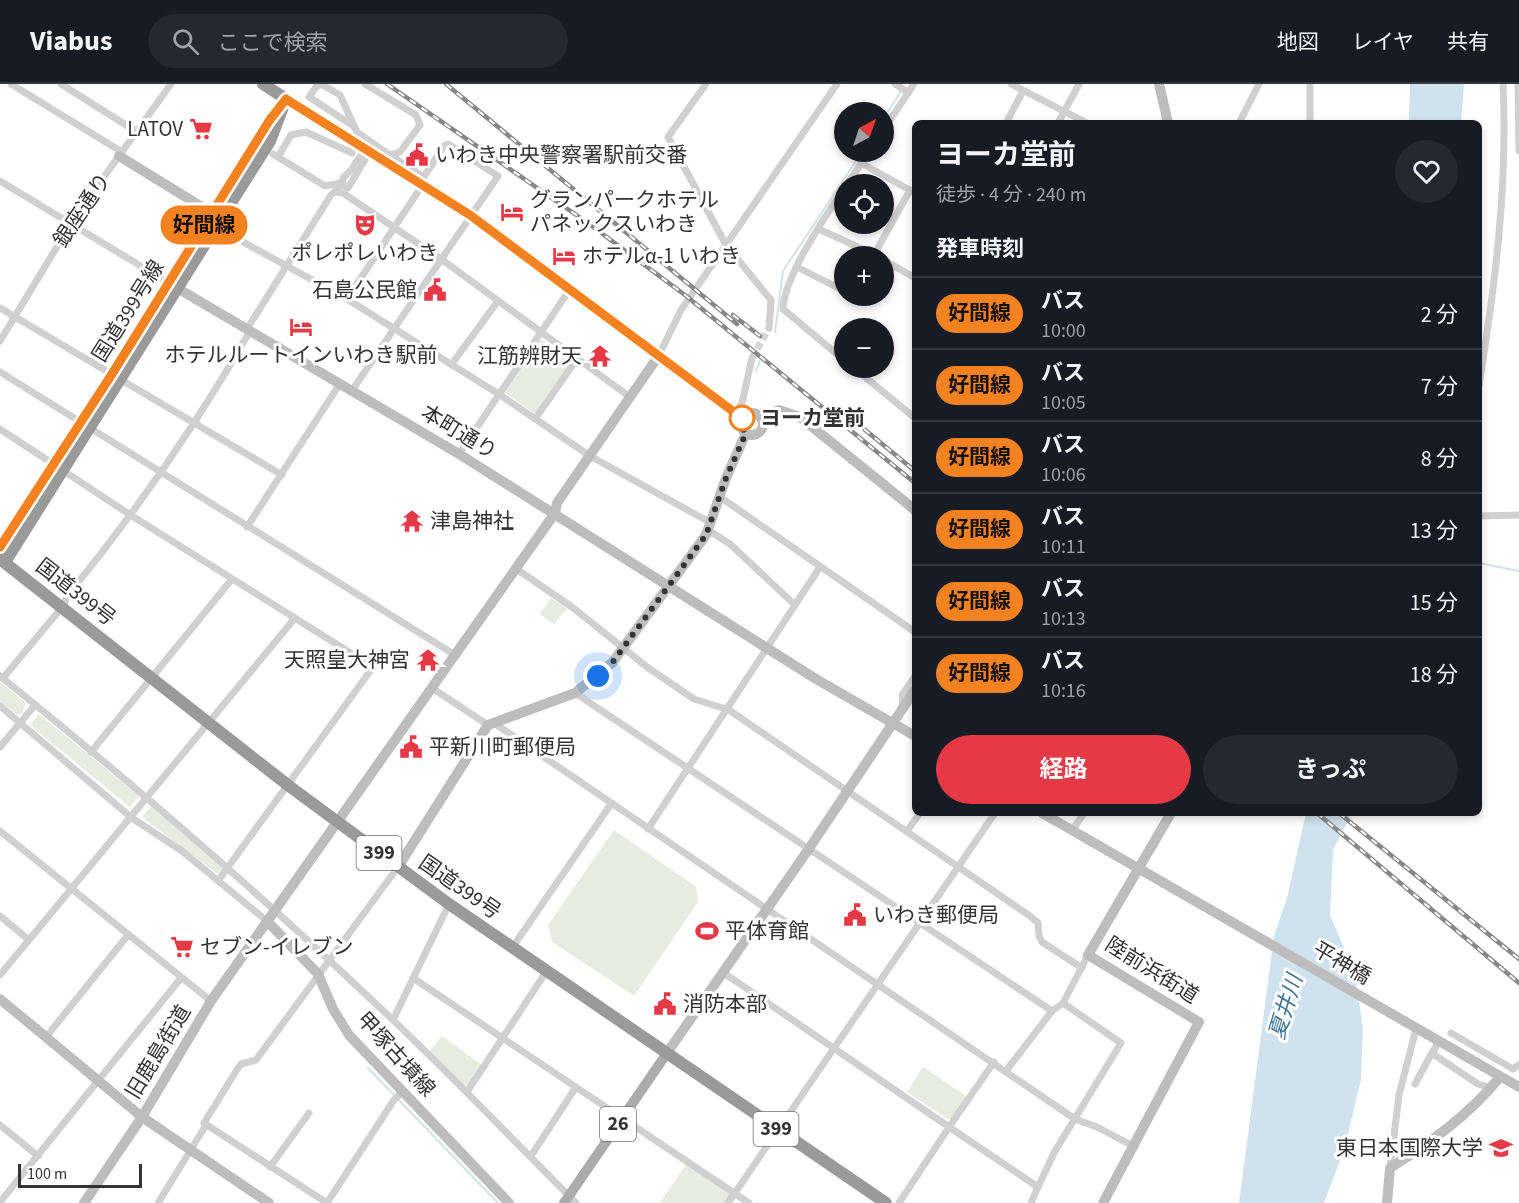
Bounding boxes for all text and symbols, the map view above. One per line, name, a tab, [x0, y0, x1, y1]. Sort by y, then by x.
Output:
search box	[148, 14, 568, 68]
text: Viabus	[30, 21, 112, 61]
icon: search	[169, 25, 202, 58]
text: ここで検索	[217, 27, 327, 59]
text: 地図	[1277, 27, 1319, 57]
text: レイヤ	[1352, 27, 1414, 57]
text: 共有	[1447, 27, 1489, 57]
north arrow	[834, 102, 894, 162]
map controls	[834, 102, 894, 378]
place label: LATOV	[127, 114, 183, 144]
supermarket icon: LATOV	[188, 116, 214, 142]
text: ヨーカ堂前	[936, 135, 1076, 175]
place label: いわき中央警察署駅前交番	[435, 140, 687, 170]
button: heart	[1395, 140, 1458, 203]
public building icon: いわき中央警察署駅前交番	[404, 142, 430, 168]
street label: 銀座通り	[46, 167, 118, 253]
button: locate	[834, 174, 894, 234]
text: 徒歩 · 4 分 · 240 m	[936, 181, 1086, 209]
place label: グランパークホテル パネックスいわき	[530, 185, 719, 239]
hotel icon: グランパークホテル パネックスいわき	[499, 199, 525, 225]
line badge: 好間線	[170, 206, 238, 244]
text: 好間線	[173, 210, 236, 240]
theatre icon: ポレポレいわき	[352, 212, 378, 238]
text: 発車時刻	[936, 233, 1024, 265]
place label: ポレポレいわき	[292, 238, 439, 268]
place label: ホテルα-1 いわき	[582, 241, 741, 271]
hotel icon: ホテルα-1 いわき	[551, 243, 577, 269]
button: +	[834, 246, 894, 306]
street label: 国道399号線	[85, 254, 171, 368]
place label: 石島公民館	[312, 275, 417, 305]
public building icon: 石島公民館	[422, 277, 448, 303]
text: バス	[1041, 285, 1085, 317]
text: 好間線	[948, 298, 1011, 328]
text: 2 分	[1421, 299, 1458, 331]
hotel icon: ホテルルートインいわき駅前	[288, 314, 314, 340]
text: 10:00	[1041, 317, 1086, 345]
button: −	[834, 318, 894, 378]
place label: ホテルルートインいわき駅前	[165, 340, 438, 370]
place label: 江筋辨財天	[477, 341, 582, 371]
temple icon: 江筋辨財天	[587, 343, 613, 369]
text: バス	[1041, 357, 1085, 389]
text: 好間線	[948, 370, 1011, 400]
text: 7 分	[1421, 371, 1458, 403]
text: 10:05	[1041, 389, 1086, 417]
street label: 本町通り	[415, 398, 503, 466]
place label: ヨーカ堂前	[760, 403, 865, 433]
marker: ヨーカ堂前	[729, 405, 755, 431]
text: バス	[1041, 429, 1085, 461]
text: 好間線	[948, 442, 1011, 472]
text: 8 分	[1421, 443, 1458, 475]
text: 10:06	[1041, 461, 1086, 489]
text: バス	[1041, 501, 1085, 533]
place label: 津島神社	[430, 506, 514, 536]
temple icon: 津島神社	[399, 508, 425, 534]
text: 好間線	[948, 514, 1011, 544]
text: 13 分	[1410, 515, 1458, 547]
text: 10:11	[1041, 533, 1086, 561]
street label: 国道399号	[30, 551, 122, 633]
text: バス	[1041, 573, 1085, 605]
text: 好間線	[948, 586, 1011, 616]
text: 15 分	[1410, 587, 1458, 619]
text: 10:13	[1041, 605, 1086, 633]
place label: 天照皇大神宮	[284, 645, 410, 675]
text: バス	[1041, 645, 1085, 677]
temple icon: 天照皇大神宮	[415, 647, 441, 673]
text: 好間線	[948, 658, 1011, 688]
text: 18 分	[1410, 659, 1458, 691]
your location	[583, 661, 613, 691]
text: 10:16	[1041, 677, 1086, 705]
place label: 平新川町郵便局	[429, 732, 576, 762]
public building icon: 平新川町郵便局	[398, 734, 424, 760]
button: 経路	[936, 735, 1191, 804]
button: きっぷ	[1203, 735, 1458, 804]
road number: 399	[356, 836, 401, 870]
street label: 国道399号	[413, 848, 507, 926]
place label: いわき郵便局	[873, 900, 999, 930]
public building icon: いわき郵便局	[842, 902, 868, 928]
place label: 平体育館	[725, 916, 809, 946]
sports icon: 平体育館	[694, 918, 720, 944]
street label: 陸前浜街道	[1100, 929, 1204, 1011]
place label: セブン-イレブン	[200, 932, 354, 962]
supermarket icon: セブン-イレブン	[169, 934, 195, 960]
street label: 平神橋	[1307, 934, 1377, 992]
water label: 夏井川	[1261, 969, 1312, 1043]
place label: 消防本部	[683, 989, 767, 1019]
public building icon: 消防本部	[652, 991, 678, 1017]
street label: 旧鹿島街道	[118, 999, 198, 1105]
street label: 甲塚古墳線	[350, 1005, 442, 1103]
road number: 26	[600, 1107, 636, 1141]
road number: 399	[754, 1112, 798, 1146]
place label: 東日本国際大学	[1336, 1133, 1483, 1163]
school or university icon: 東日本国際大学	[1488, 1135, 1514, 1161]
scale bar	[18, 1161, 142, 1188]
text: 100 m	[27, 1163, 67, 1185]

